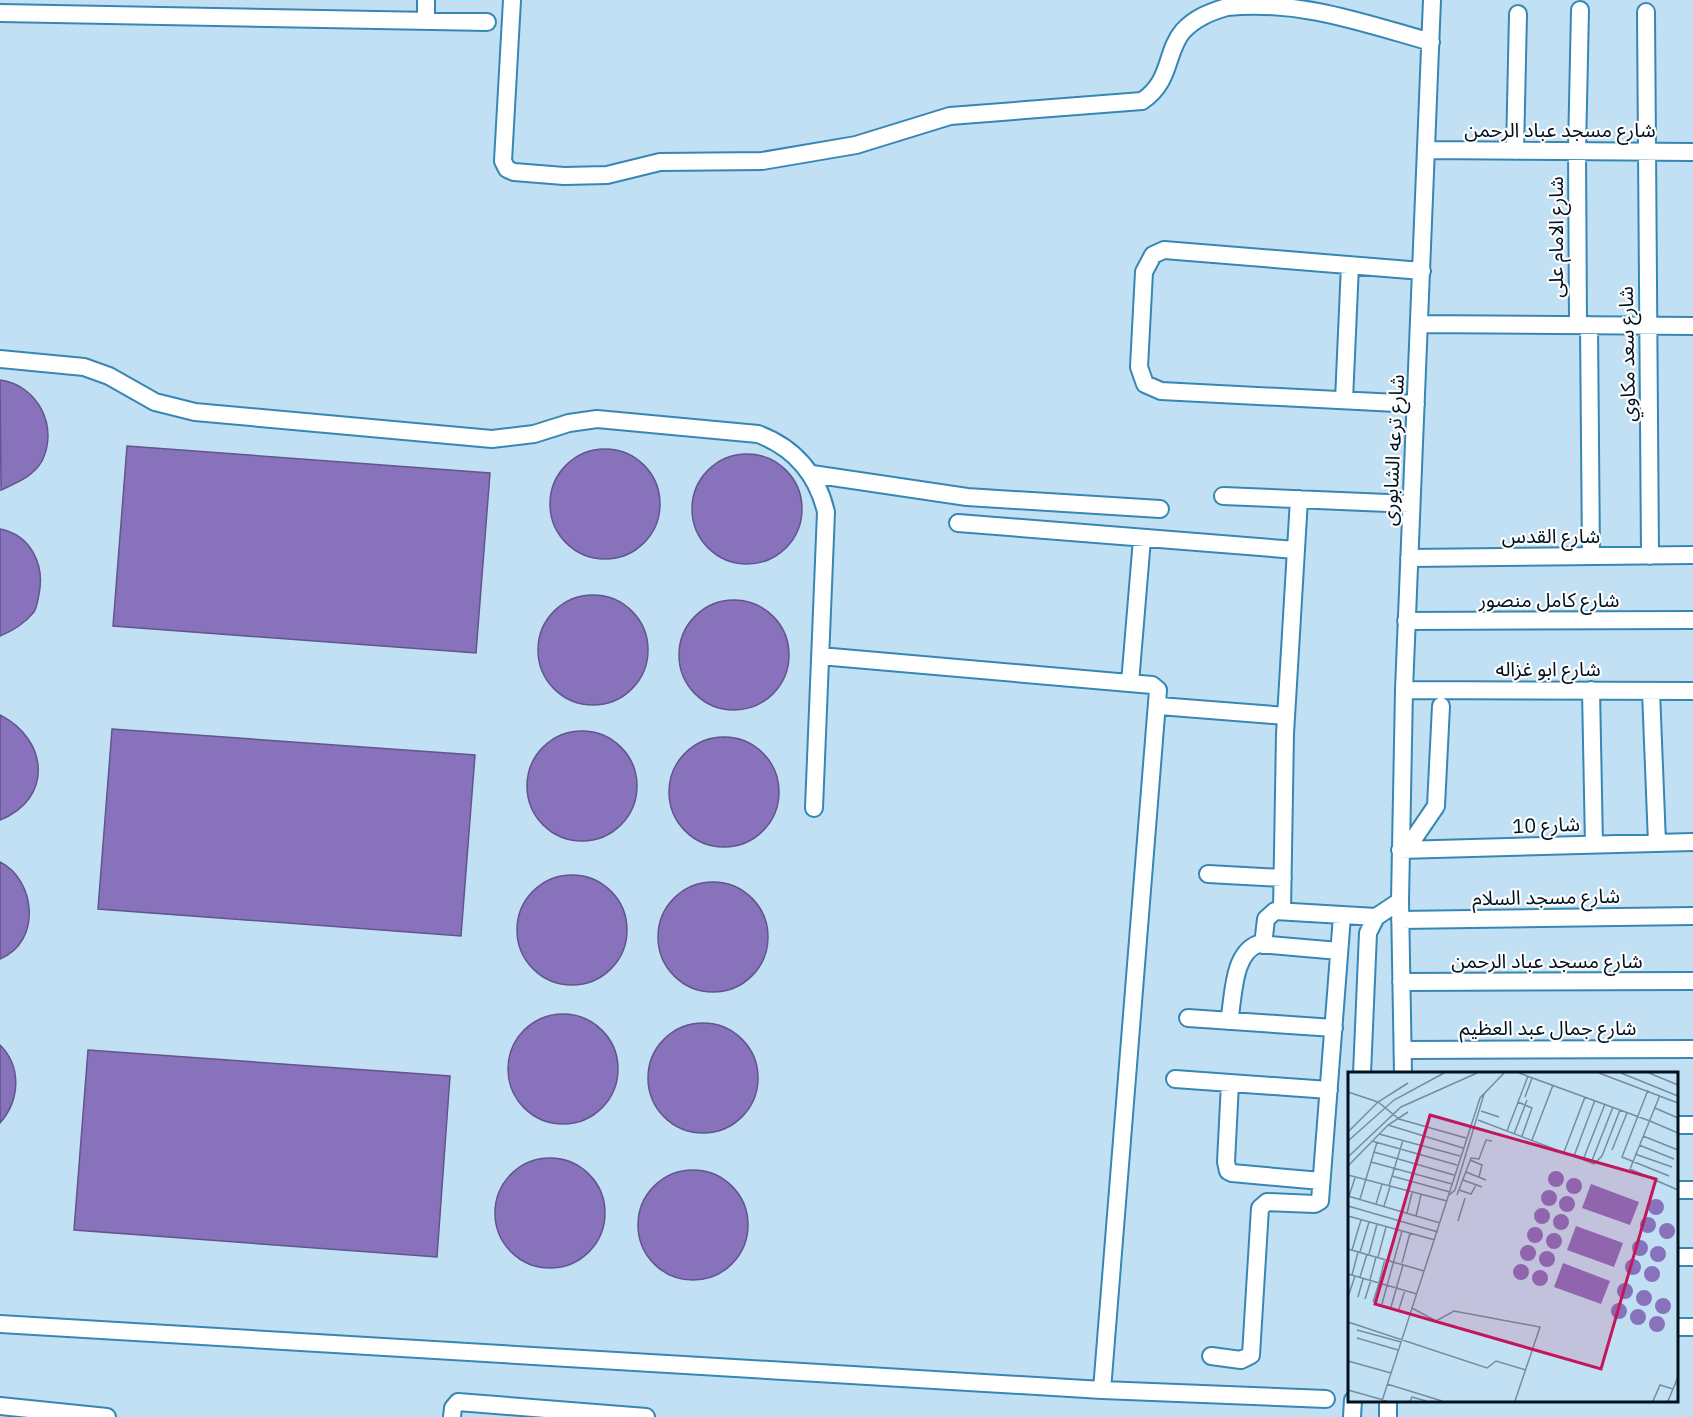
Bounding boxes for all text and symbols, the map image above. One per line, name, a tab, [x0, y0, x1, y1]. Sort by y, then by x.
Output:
street label: شارع مسجد عباد الرحمن	[1464, 116, 1656, 145]
street label: شارع الامام على	[1542, 176, 1571, 298]
street label: شارع سعد مكاوي	[1612, 286, 1644, 422]
street label: شارع ترعه الشابورى	[1375, 373, 1412, 527]
street label: شارع القدس	[1502, 522, 1600, 551]
street label: شارع كامل منصور	[1478, 586, 1619, 615]
street label: شارع ابو غزاله	[1495, 655, 1601, 684]
street label: شارع 10	[1512, 810, 1580, 841]
street label: شارع مسجد السلام	[1472, 882, 1620, 913]
street label: شارع مسجد عباد الرحمن	[1451, 947, 1643, 976]
street label: شارع جمال عبد العظيم	[1459, 1014, 1637, 1043]
inset map	[1348, 1072, 1678, 1402]

